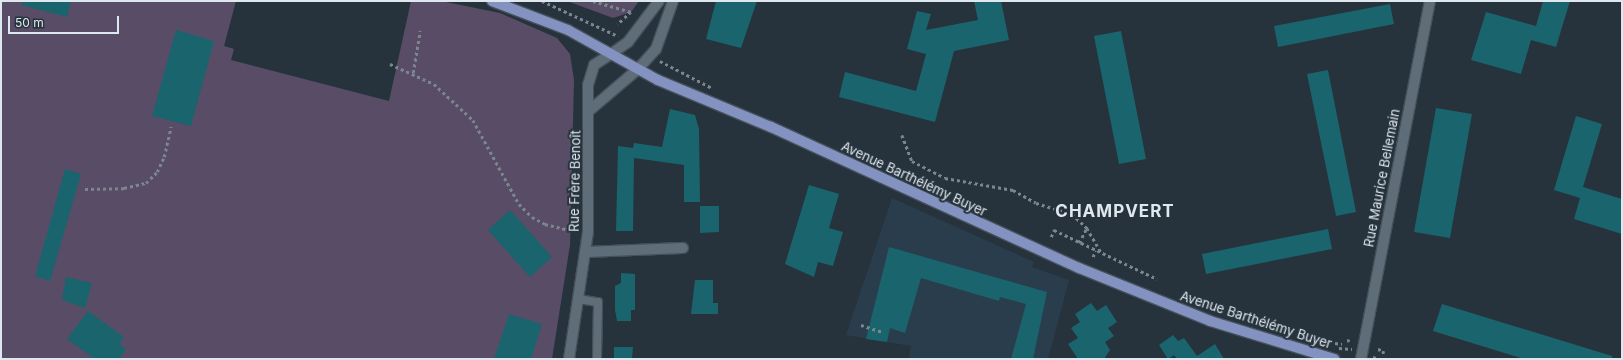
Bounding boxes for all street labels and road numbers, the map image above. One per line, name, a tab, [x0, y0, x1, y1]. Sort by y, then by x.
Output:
street label: Rue Maurice Bellemain	[1361, 108, 1403, 248]
street label: Rue Frère Benoît	[566, 130, 584, 232]
street label: Avenue Barthélémy Buyer	[839, 138, 989, 220]
street label: Avenue Barthélémy Buyer	[1178, 288, 1334, 352]

